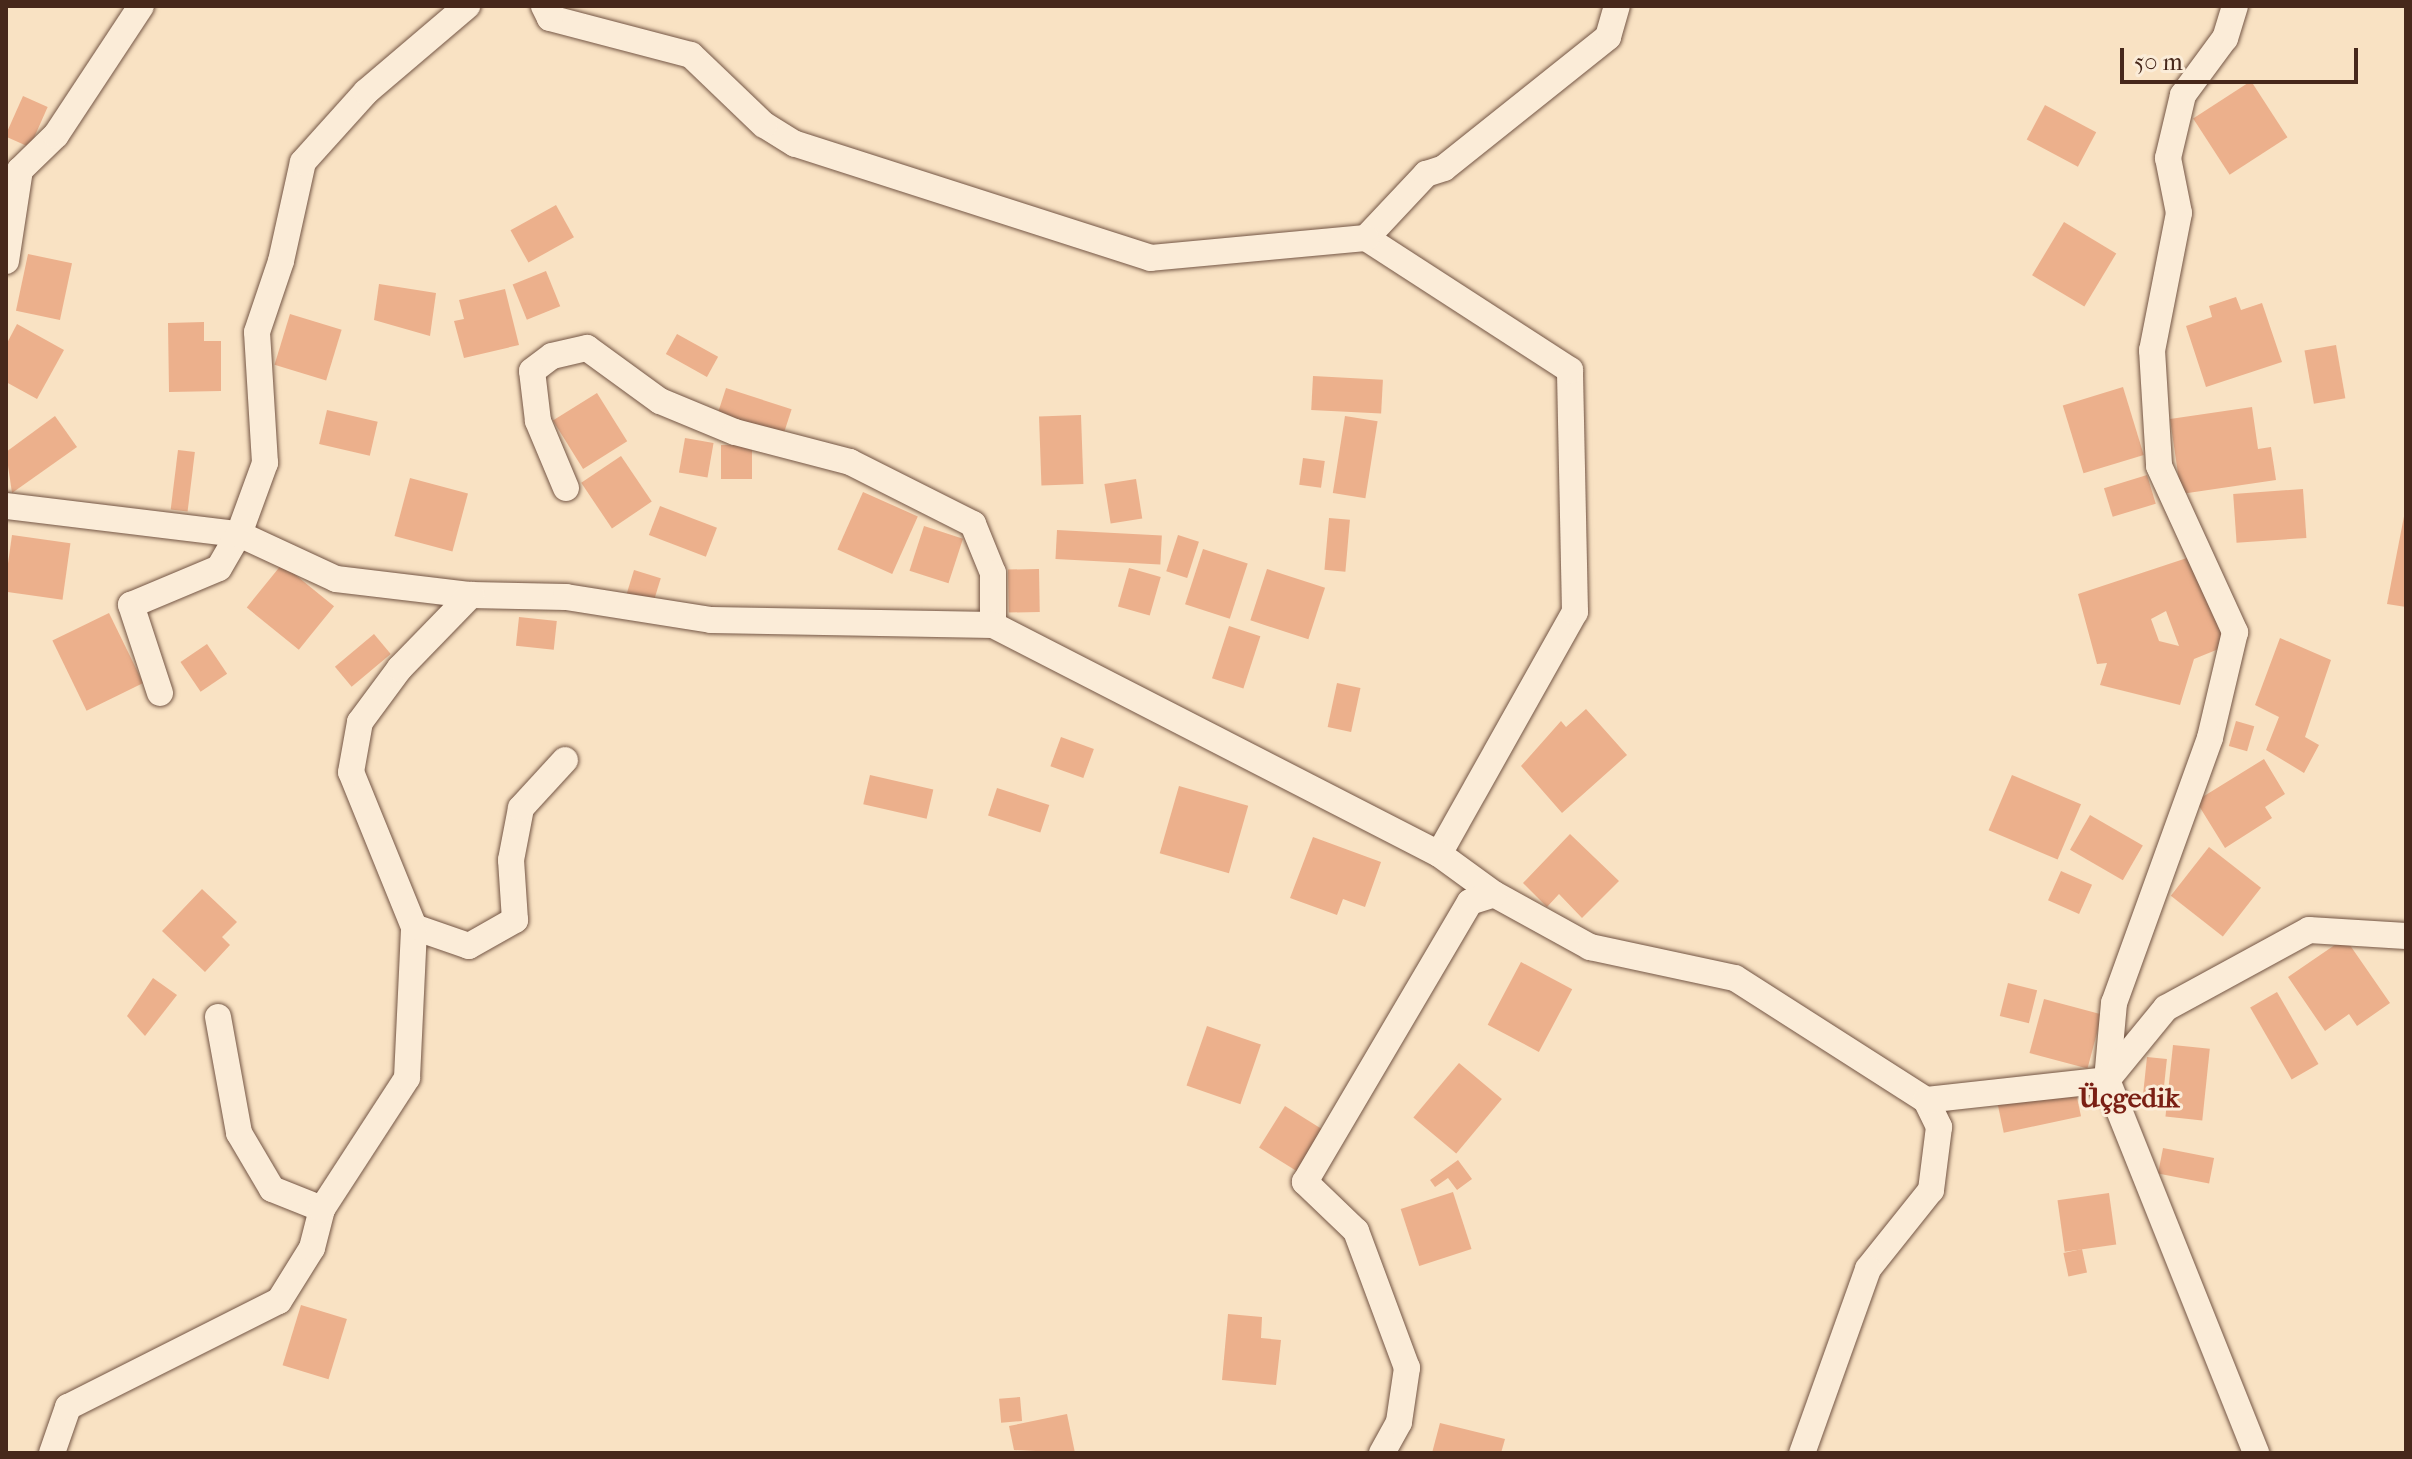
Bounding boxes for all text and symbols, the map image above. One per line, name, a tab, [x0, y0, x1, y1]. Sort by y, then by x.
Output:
scale bar	[2124, 32, 2362, 82]
text: 50 m	[2134, 48, 2183, 76]
district label: Üçgedik	[2079, 1081, 2179, 1115]

